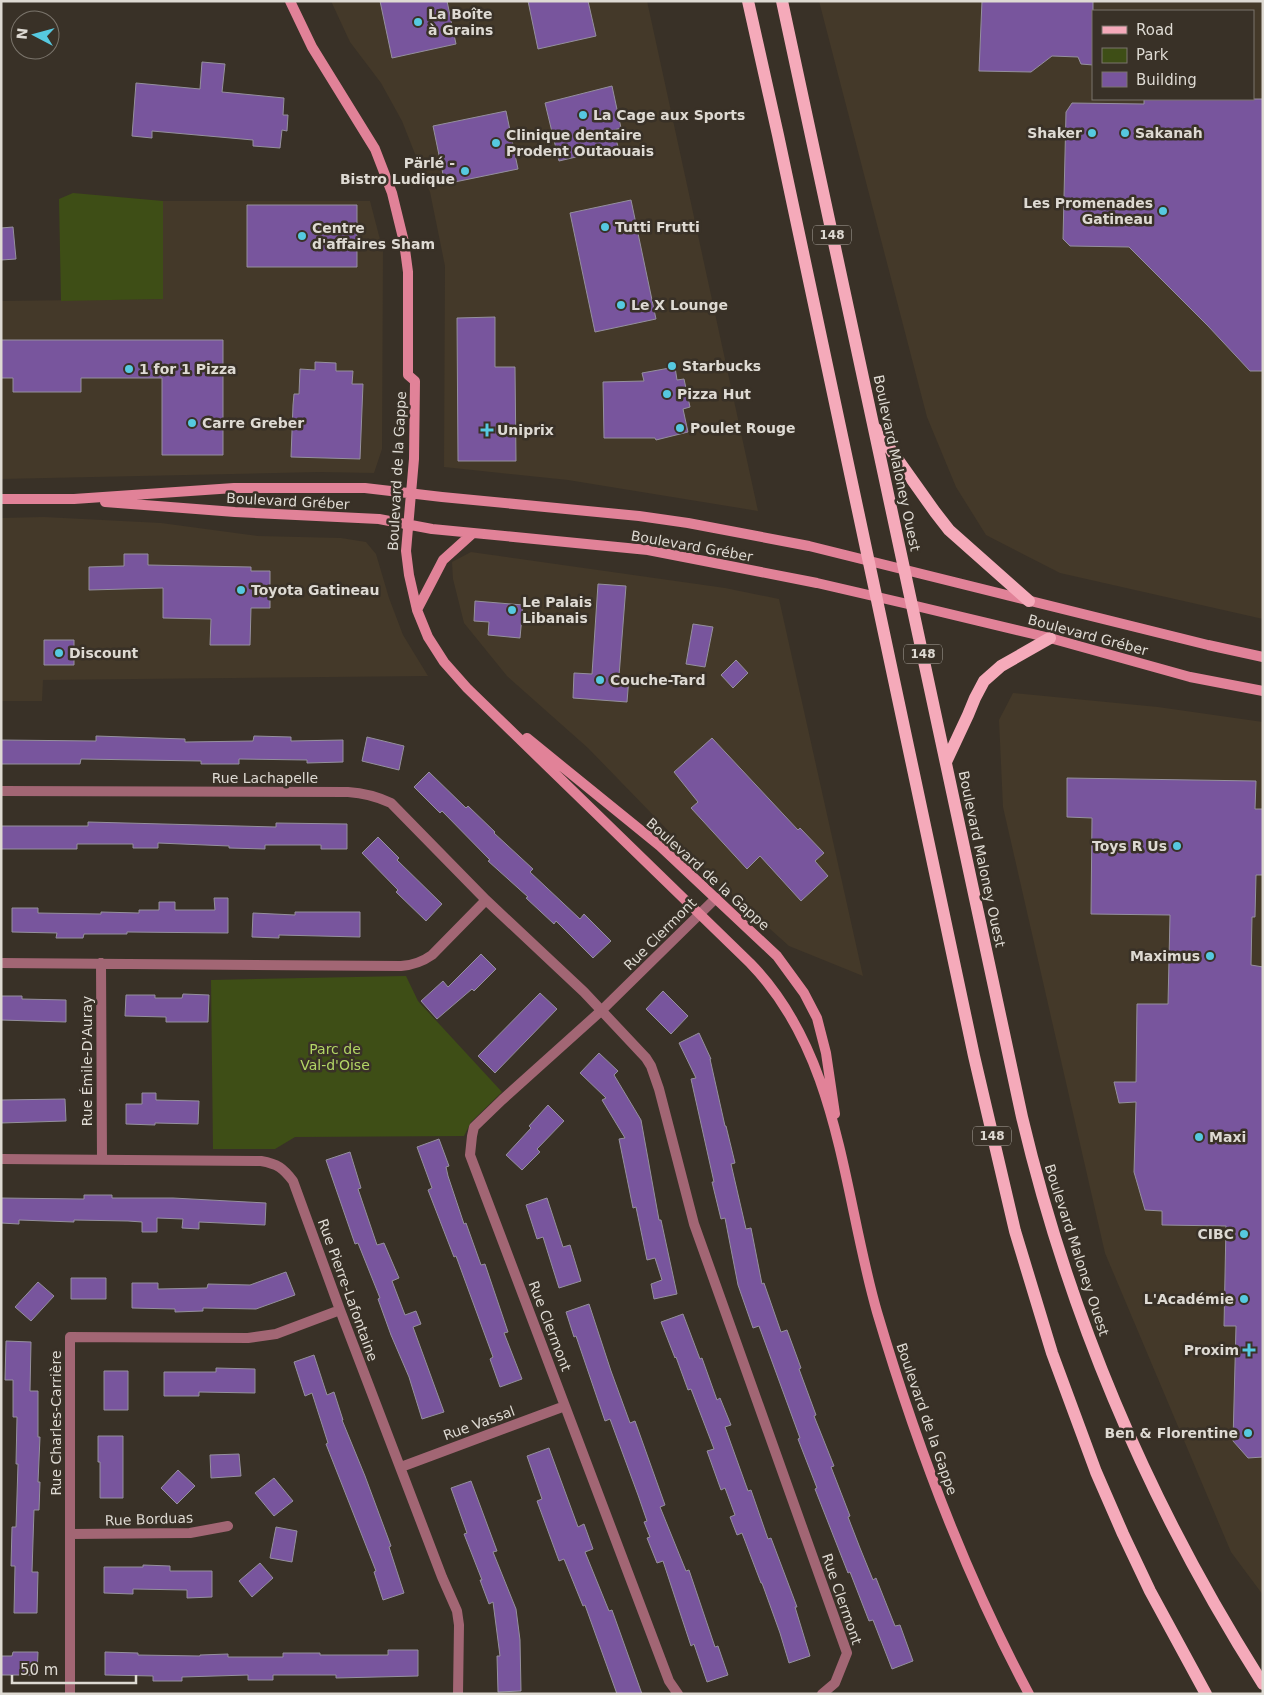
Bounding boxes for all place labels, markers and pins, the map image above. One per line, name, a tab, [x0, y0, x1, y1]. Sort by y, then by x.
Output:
place label: La Boîte à Grains	[428, 6, 493, 38]
marker: La Boîte à Grains	[412, 16, 424, 28]
place label: La Cage aux Sports	[593, 107, 745, 123]
marker: La Cage aux Sports	[577, 109, 589, 121]
place label: Shaker	[1027, 125, 1082, 141]
place label: Sakanah	[1135, 125, 1203, 141]
place label: Clinique dentaire Prodent Outaouais	[506, 127, 654, 159]
marker: Shaker	[1086, 127, 1098, 139]
marker: Sakanah	[1119, 127, 1131, 139]
marker: Clinique dentaire Prodent Outaouais	[490, 137, 502, 149]
place label: Pärlé - Bistro Ludique	[340, 155, 455, 187]
marker: Pärlé - Bistro Ludique	[459, 165, 471, 177]
place label: Les Promenades Gatineau	[1023, 195, 1153, 227]
marker: Les Promenades Gatineau	[1157, 205, 1169, 217]
place label: Tutti Frutti	[615, 219, 700, 235]
place label: Centre d'affaires Sham	[312, 220, 435, 252]
marker: Tutti Frutti	[599, 221, 611, 233]
marker: Centre d'affaires Sham	[296, 230, 308, 242]
place label: Le X Lounge	[631, 297, 728, 313]
marker: Le X Lounge	[615, 299, 627, 311]
place label: Starbucks	[682, 358, 761, 374]
marker: Starbucks	[666, 360, 678, 372]
place label: 1 for 1 Pizza	[139, 361, 237, 377]
marker: 1 for 1 Pizza	[123, 363, 135, 375]
place label: Pizza Hut	[677, 386, 751, 402]
marker: Pizza Hut	[661, 388, 673, 400]
place label: Carre Greber	[202, 415, 304, 431]
marker: Carre Greber	[186, 417, 198, 429]
place label: Poulet Rouge	[690, 420, 796, 436]
place label: Uniprix	[497, 422, 554, 438]
marker: Poulet Rouge	[674, 422, 686, 434]
marker: Uniprix	[481, 424, 493, 436]
place label: Toyota Gatineau	[251, 582, 379, 598]
marker: Toyota Gatineau	[235, 584, 247, 596]
place label: Le Palais Libanais	[522, 594, 592, 626]
marker: Le Palais Libanais	[506, 604, 518, 616]
place label: Discount	[69, 645, 139, 661]
marker: Discount	[53, 647, 65, 659]
place label: Couche-Tard	[610, 672, 706, 688]
marker: Couche-Tard	[594, 674, 606, 686]
place label: Toys R Us	[1092, 838, 1167, 854]
marker: Toys R Us	[1171, 840, 1183, 852]
place label: Maximus	[1130, 948, 1200, 964]
marker: Maximus	[1204, 950, 1216, 962]
place label: Maxi	[1209, 1129, 1246, 1145]
marker: Maxi	[1193, 1131, 1205, 1143]
place label: CIBC	[1198, 1226, 1234, 1242]
marker: CIBC	[1238, 1228, 1250, 1240]
place label: L'Académie	[1144, 1291, 1234, 1307]
marker: L'Académie	[1238, 1293, 1250, 1305]
place label: Proxim	[1184, 1342, 1239, 1358]
marker: Proxim	[1243, 1344, 1255, 1356]
place label: Ben & Florentine	[1105, 1425, 1238, 1441]
marker: Ben & Florentine	[1242, 1427, 1254, 1439]

